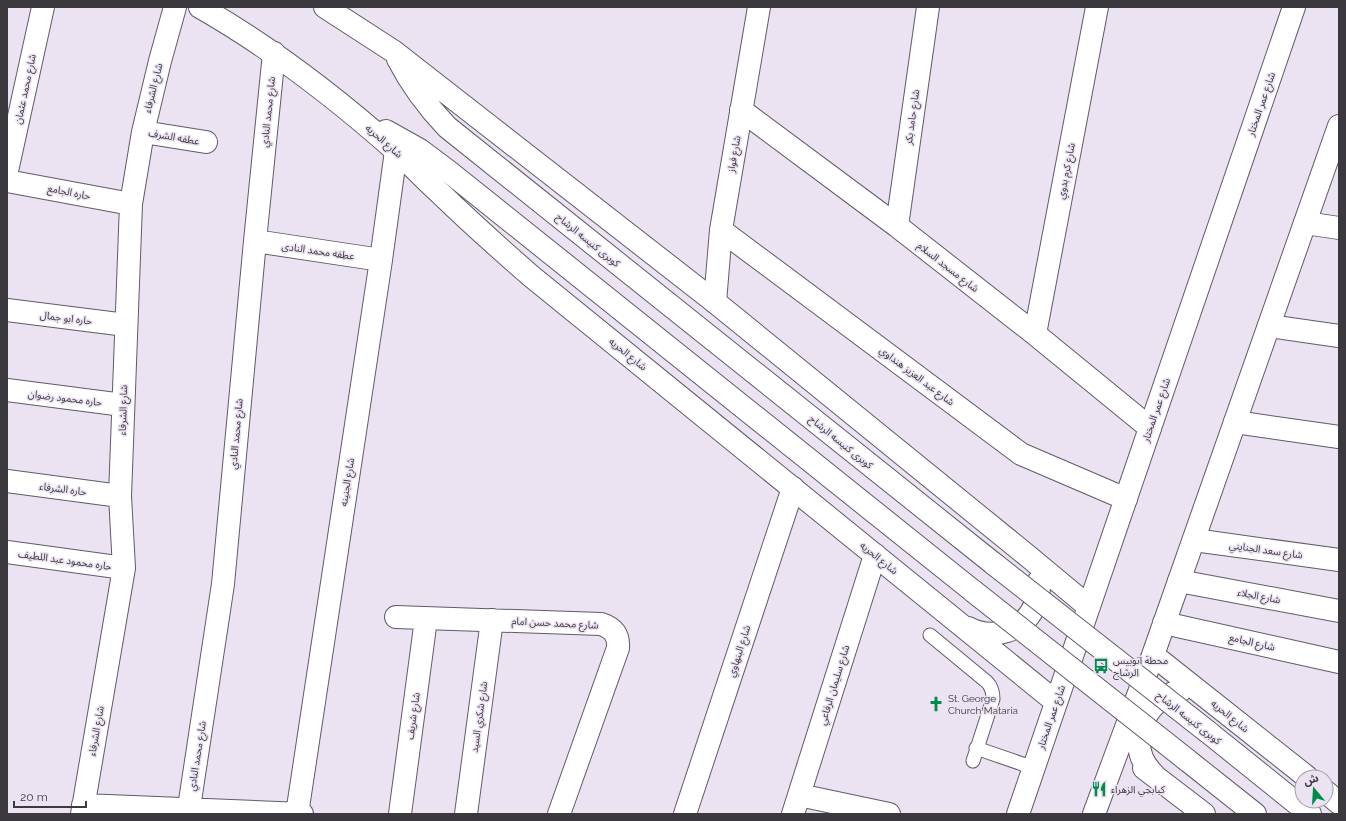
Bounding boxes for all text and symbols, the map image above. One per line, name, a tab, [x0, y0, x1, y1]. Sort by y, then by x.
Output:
street label: شارع محمد عثمان	[12, 53, 40, 126]
street label: شارع الشرفاء	[142, 62, 166, 114]
street label: شارع عمر المختار	[1245, 70, 1279, 139]
street label: شارع محمد النادي	[259, 76, 280, 148]
street label: شارع حامد بكر	[903, 89, 923, 147]
street label: شارع الحريه	[362, 122, 405, 161]
street label: عطفه الشرف	[148, 127, 200, 148]
street label: شارع فواز	[725, 135, 745, 175]
street label: شارع كرم بدوي	[1055, 142, 1080, 201]
street label: حاره الجامع	[46, 182, 91, 204]
street label: كوبرى كنيسه الرشاح	[553, 211, 623, 271]
street label: عطفه محمد النادى	[281, 240, 355, 262]
street label: شارع مسجد السلام	[913, 240, 981, 297]
street label: حاره ابو جمال	[39, 309, 93, 328]
street label: شارع الحريه	[606, 336, 649, 374]
street label: شارع عبد العزيز هنداوي	[876, 344, 957, 410]
street label: شارع عمر المختار	[1140, 376, 1174, 445]
street label: شارع الشرفاء	[117, 384, 131, 436]
street label: حاره محمود رضوان	[27, 388, 103, 409]
street label: شارع محمد النادي	[227, 398, 247, 470]
street label: كوبرى كنيسه الرشاح	[806, 413, 876, 473]
street label: شارع الجنينه	[338, 457, 358, 507]
street label: حاره الشرفاء	[39, 481, 87, 498]
street label: شارع سعد الجنايني	[1228, 539, 1304, 563]
street label: شارع الحريه	[857, 540, 900, 578]
street label: حاره محمود عبد اللطيف	[17, 548, 113, 573]
street label: شارع الجلاء	[1236, 586, 1282, 608]
street label: شارع محمد حسن امام	[511, 615, 599, 634]
street label: شارع البنهاوي	[725, 624, 755, 679]
street label: شارع الجامع	[1227, 631, 1276, 655]
street label: شارع سليمان الرفاعي	[817, 644, 854, 727]
place label: محطة اتوبيس الرشاح	[1113, 655, 1168, 680]
bus stop icon: محطة اتوبيس الرشاح	[1092, 657, 1110, 675]
street label: شارع شكري السيد	[469, 681, 492, 754]
street label: شارع عمر المختار	[1035, 683, 1069, 752]
street label: كوبرى كنيسه الرشاح	[1153, 689, 1224, 749]
street label: شارع شريف	[404, 692, 424, 741]
place label: St. George Church Mataria	[948, 693, 1018, 716]
church icon: St. George Church Mataria	[927, 695, 945, 713]
street label: شارع الحريه	[1208, 698, 1251, 736]
street label: شارع الشرفاء	[86, 705, 108, 757]
street label: شارع محمد النادي	[186, 720, 210, 792]
north arrow	[1294, 769, 1334, 809]
text: ش	[1302, 771, 1320, 788]
restaurant icon: كبابجي الزهراء	[1090, 780, 1108, 798]
scale bar	[14, 783, 86, 809]
place label: كبابجي الزهراء	[1111, 784, 1166, 797]
text: 20 m	[20, 790, 48, 804]

